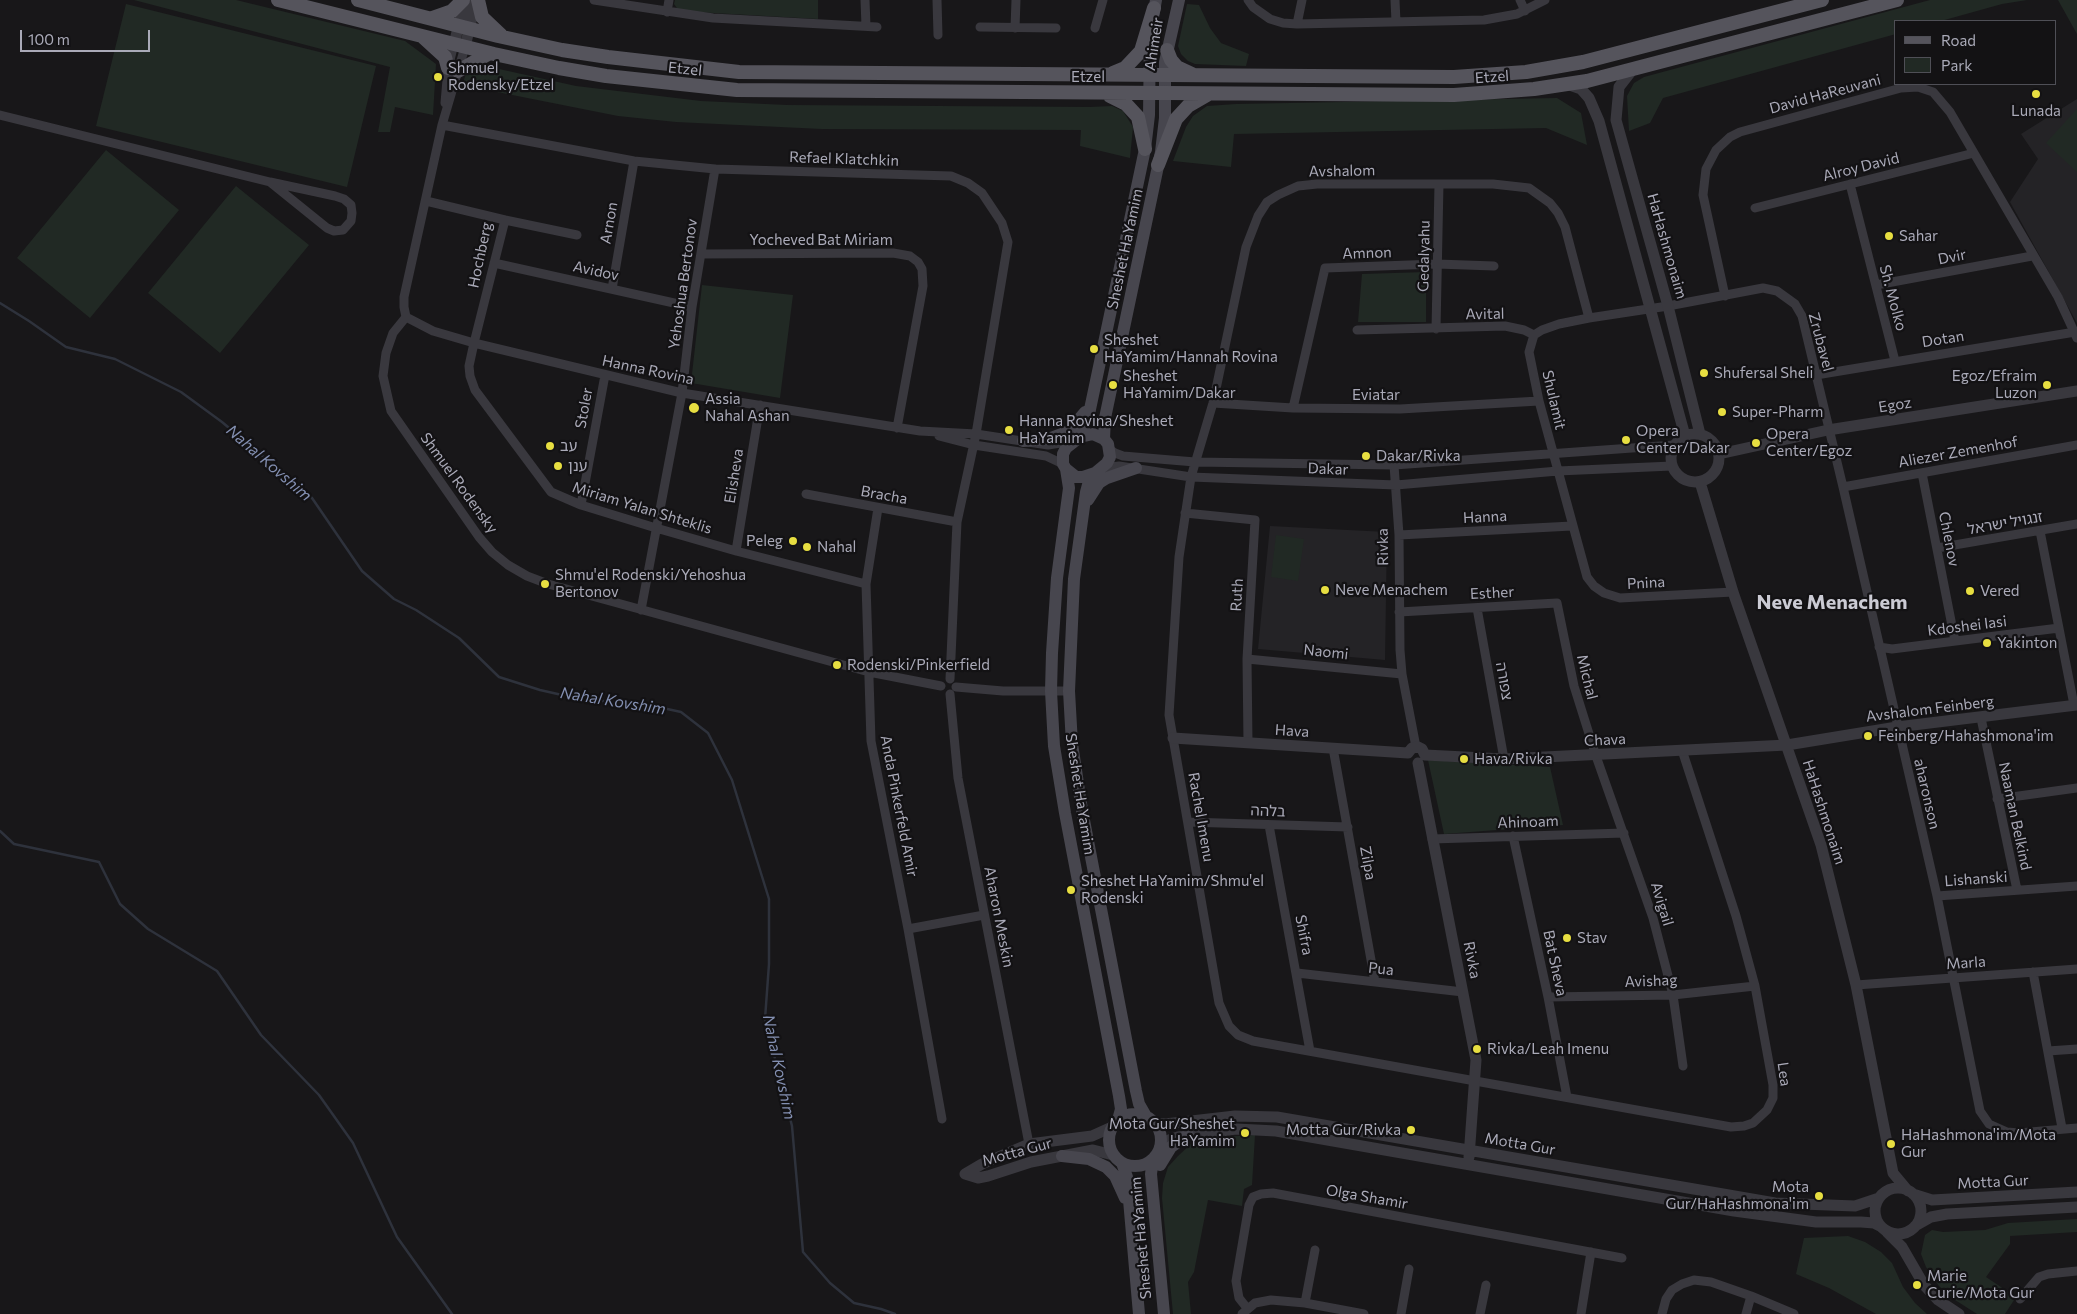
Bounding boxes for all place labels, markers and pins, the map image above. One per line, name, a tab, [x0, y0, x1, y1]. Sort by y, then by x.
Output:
place label: Shmuel Rodensky/Etzel	[448, 59, 554, 94]
marker: Shmuel Rodensky/Etzel	[432, 71, 444, 83]
marker: Lunada	[2030, 88, 2042, 100]
place label: Lunada	[2011, 102, 2061, 120]
place label: Sahar	[1899, 227, 1938, 245]
marker: Sahar	[1883, 230, 1895, 242]
place label: Sheshet HaYamim/Hannah Rovina	[1104, 331, 1278, 366]
marker: Sheshet HaYamim/Hannah Rovina	[1088, 343, 1100, 355]
place label: Shufersal Sheli	[1714, 364, 1813, 382]
place label: Sheshet HaYamim/Dakar	[1123, 367, 1236, 402]
marker: Shufersal Sheli	[1698, 367, 1710, 379]
place label: Egoz/Efraim Luzon	[1952, 367, 2037, 402]
marker: Sheshet HaYamim/Dakar	[1107, 379, 1119, 391]
marker: Egoz/Efraim Luzon	[2041, 379, 2053, 391]
place label: Assia Nahal Ashan	[705, 390, 789, 425]
marker: Assia Nahal Ashan	[687, 401, 701, 415]
place label: Super-Pharm	[1732, 403, 1823, 421]
marker: Super-Pharm	[1716, 406, 1728, 418]
place label: Hanna Rovina/Sheshet HaYamim	[1019, 412, 1174, 447]
place label: Opera Center/Dakar	[1636, 422, 1730, 457]
marker: Hanna Rovina/Sheshet HaYamim	[1003, 424, 1015, 436]
place label: Opera Center/Egoz	[1766, 425, 1852, 460]
marker: Opera Center/Dakar	[1620, 434, 1632, 446]
place label: עב	[560, 437, 577, 455]
marker: Opera Center/Egoz	[1750, 437, 1762, 449]
marker: עב	[544, 440, 556, 452]
place label: Dakar/Rivka	[1376, 447, 1461, 465]
marker: Dakar/Rivka	[1360, 450, 1372, 462]
place label: ענן	[568, 457, 588, 475]
marker: ענן	[552, 460, 564, 472]
place label: Peleg	[746, 532, 783, 550]
marker: Peleg	[787, 535, 799, 547]
place label: Nahal	[817, 538, 856, 556]
marker: Nahal	[801, 541, 813, 553]
place label: Shmu'el Rodenski/Yehoshua Bertonov	[555, 566, 746, 601]
marker: Shmu'el Rodenski/Yehoshua Bertonov	[539, 578, 551, 590]
place label: Neve Menachem	[1335, 581, 1448, 599]
place label: Vered	[1980, 582, 2019, 600]
marker: Neve Menachem	[1319, 584, 1331, 596]
marker: Vered	[1964, 585, 1976, 597]
place label: Yakinton	[1997, 634, 2057, 652]
marker: Yakinton	[1981, 637, 1993, 649]
place label: Rodenski/Pinkerfield	[847, 656, 990, 674]
marker: Rodenski/Pinkerfield	[831, 659, 843, 671]
place label: Feinberg/Hahashmona'im	[1878, 727, 2054, 745]
marker: Feinberg/Hahashmona'im	[1862, 730, 1874, 742]
place label: Hava/Rivka	[1474, 750, 1553, 768]
marker: Hava/Rivka	[1458, 753, 1470, 765]
place label: Sheshet HaYamim/Shmu'el Rodenski	[1081, 872, 1264, 907]
marker: Sheshet HaYamim/Shmu'el Rodenski	[1065, 884, 1077, 896]
place label: Stav	[1577, 929, 1607, 947]
marker: Stav	[1561, 932, 1573, 944]
place label: Rivka/Leah Imenu	[1487, 1040, 1609, 1058]
marker: Rivka/Leah Imenu	[1471, 1043, 1483, 1055]
place label: Mota Gur/Sheshet HaYamim	[1109, 1115, 1235, 1150]
place label: Motta Gur/Rivka	[1286, 1121, 1401, 1139]
marker: Motta Gur/Rivka	[1405, 1124, 1417, 1136]
place label: HaHashmona'im/Mota Gur	[1901, 1126, 2056, 1161]
marker: Mota Gur/Sheshet HaYamim	[1239, 1127, 1251, 1139]
marker: HaHashmona'im/Mota Gur	[1885, 1138, 1897, 1150]
place label: Mota Gur/HaHashmona'im	[1665, 1178, 1809, 1213]
marker: Mota Gur/HaHashmona'im	[1813, 1190, 1825, 1202]
place label: Marie Curie/Mota Gur	[1927, 1267, 2035, 1302]
marker: Marie Curie/Mota Gur	[1911, 1279, 1923, 1291]

